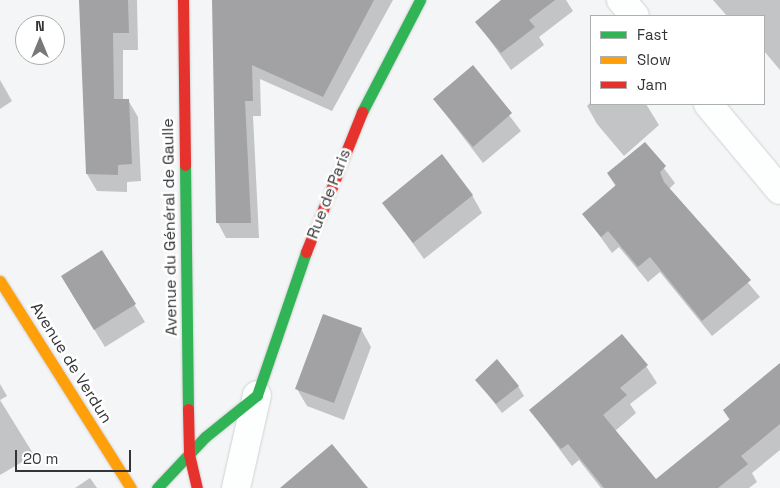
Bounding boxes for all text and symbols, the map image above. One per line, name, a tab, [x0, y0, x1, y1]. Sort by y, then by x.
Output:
north arrow	[15, 15, 65, 65]
legend	[590, 15, 765, 105]
text: N	[35, 17, 45, 35]
text: Fast	[637, 25, 668, 44]
text: Slow	[637, 50, 671, 69]
text: Jam	[637, 75, 667, 94]
street label: Avenue du Général de Gaulle	[159, 118, 181, 336]
street label: Rue de Paris	[303, 147, 355, 241]
street label: Avenue de Verdun	[26, 299, 116, 427]
scale bar	[18, 440, 134, 472]
text: 20 m	[23, 449, 58, 468]

